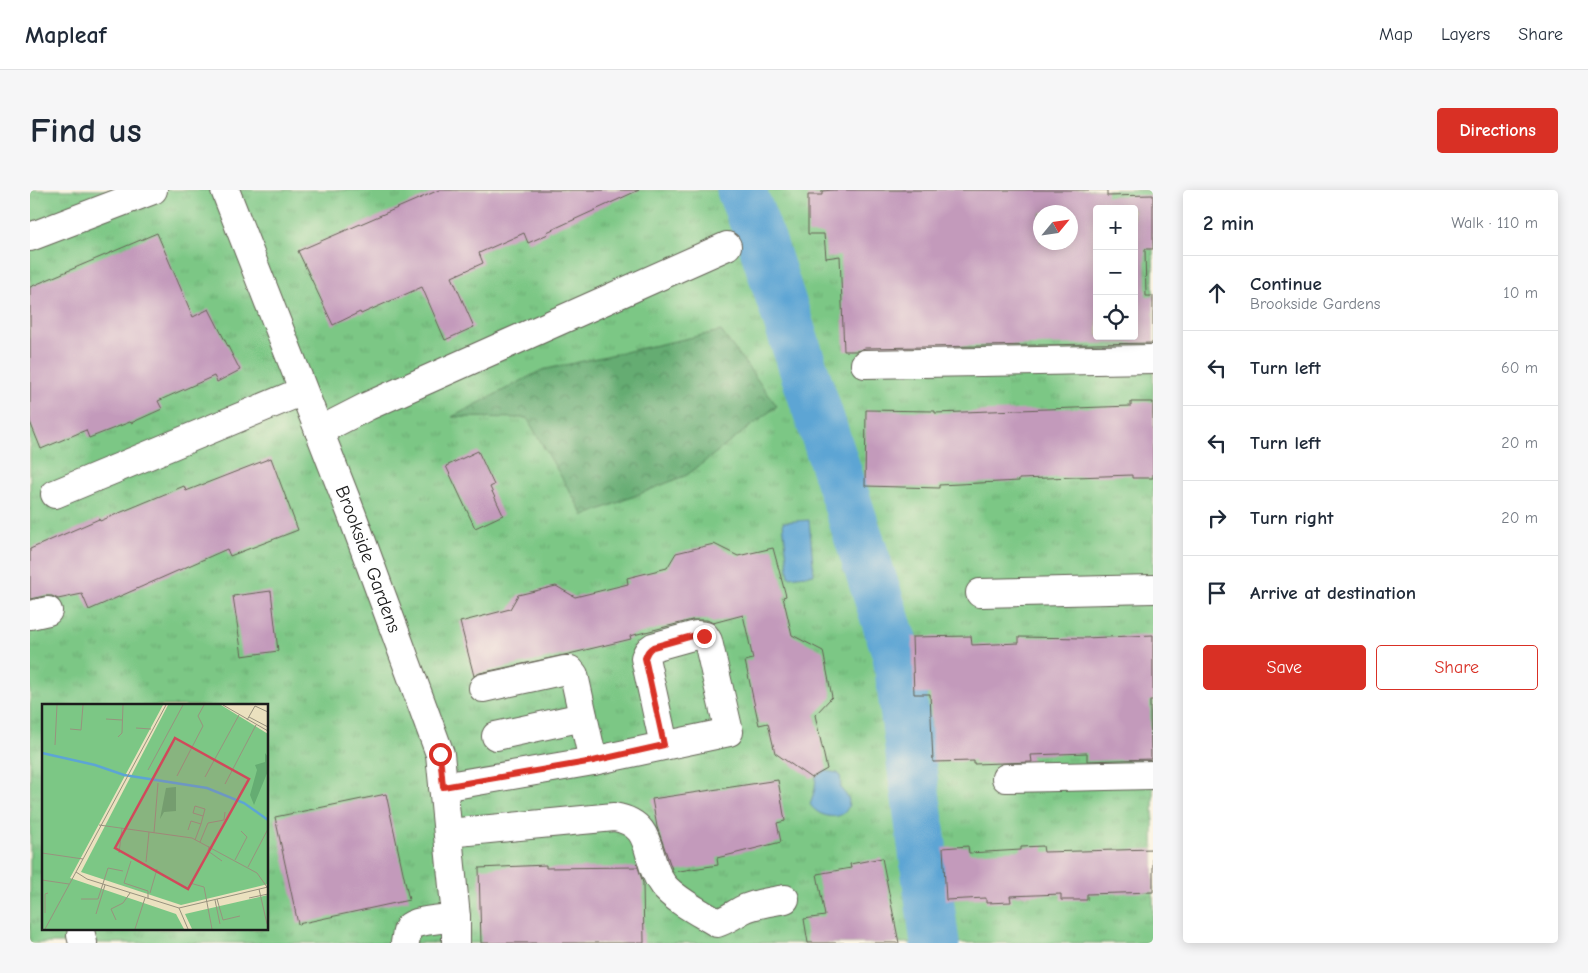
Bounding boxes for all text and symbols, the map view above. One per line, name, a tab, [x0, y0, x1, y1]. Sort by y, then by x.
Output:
text: Mapleaf	[25, 21, 106, 49]
text: Map	[1379, 24, 1413, 45]
text: Layers	[1441, 24, 1490, 45]
text: Share	[1518, 24, 1563, 45]
button: Directions	[1437, 108, 1558, 153]
text: Find us	[30, 110, 142, 151]
north arrow	[1033, 205, 1078, 250]
map controls	[1093, 205, 1138, 340]
button: +	[1093, 205, 1138, 250]
text: 2 min	[1203, 211, 1254, 235]
text: Walk · 110 m	[1451, 214, 1538, 232]
button: −	[1093, 250, 1138, 295]
text: Continue	[1250, 273, 1322, 295]
icon: ahead	[1203, 279, 1231, 307]
text: 10 m	[1503, 284, 1538, 302]
button: locate	[1093, 295, 1138, 340]
text: Brookside Gardens	[1250, 295, 1380, 313]
icon: left	[1203, 354, 1231, 382]
text: Turn left	[1250, 357, 1321, 379]
text: 60 m	[1501, 359, 1538, 377]
icon: left	[1203, 429, 1231, 457]
text: Turn left	[1250, 432, 1321, 454]
text: 20 m	[1501, 434, 1538, 452]
street label: Brookside Gardens	[331, 483, 405, 636]
icon: right	[1203, 504, 1231, 532]
text: Turn right	[1250, 507, 1334, 529]
text: 20 m	[1501, 509, 1538, 527]
icon: arrive	[1203, 579, 1231, 607]
text: Arrive at destination	[1250, 582, 1416, 604]
route end	[693, 625, 716, 648]
button: Save	[1203, 645, 1366, 690]
button: Share	[1376, 645, 1538, 690]
inset map	[42, 704, 269, 930]
route start	[429, 743, 452, 766]

